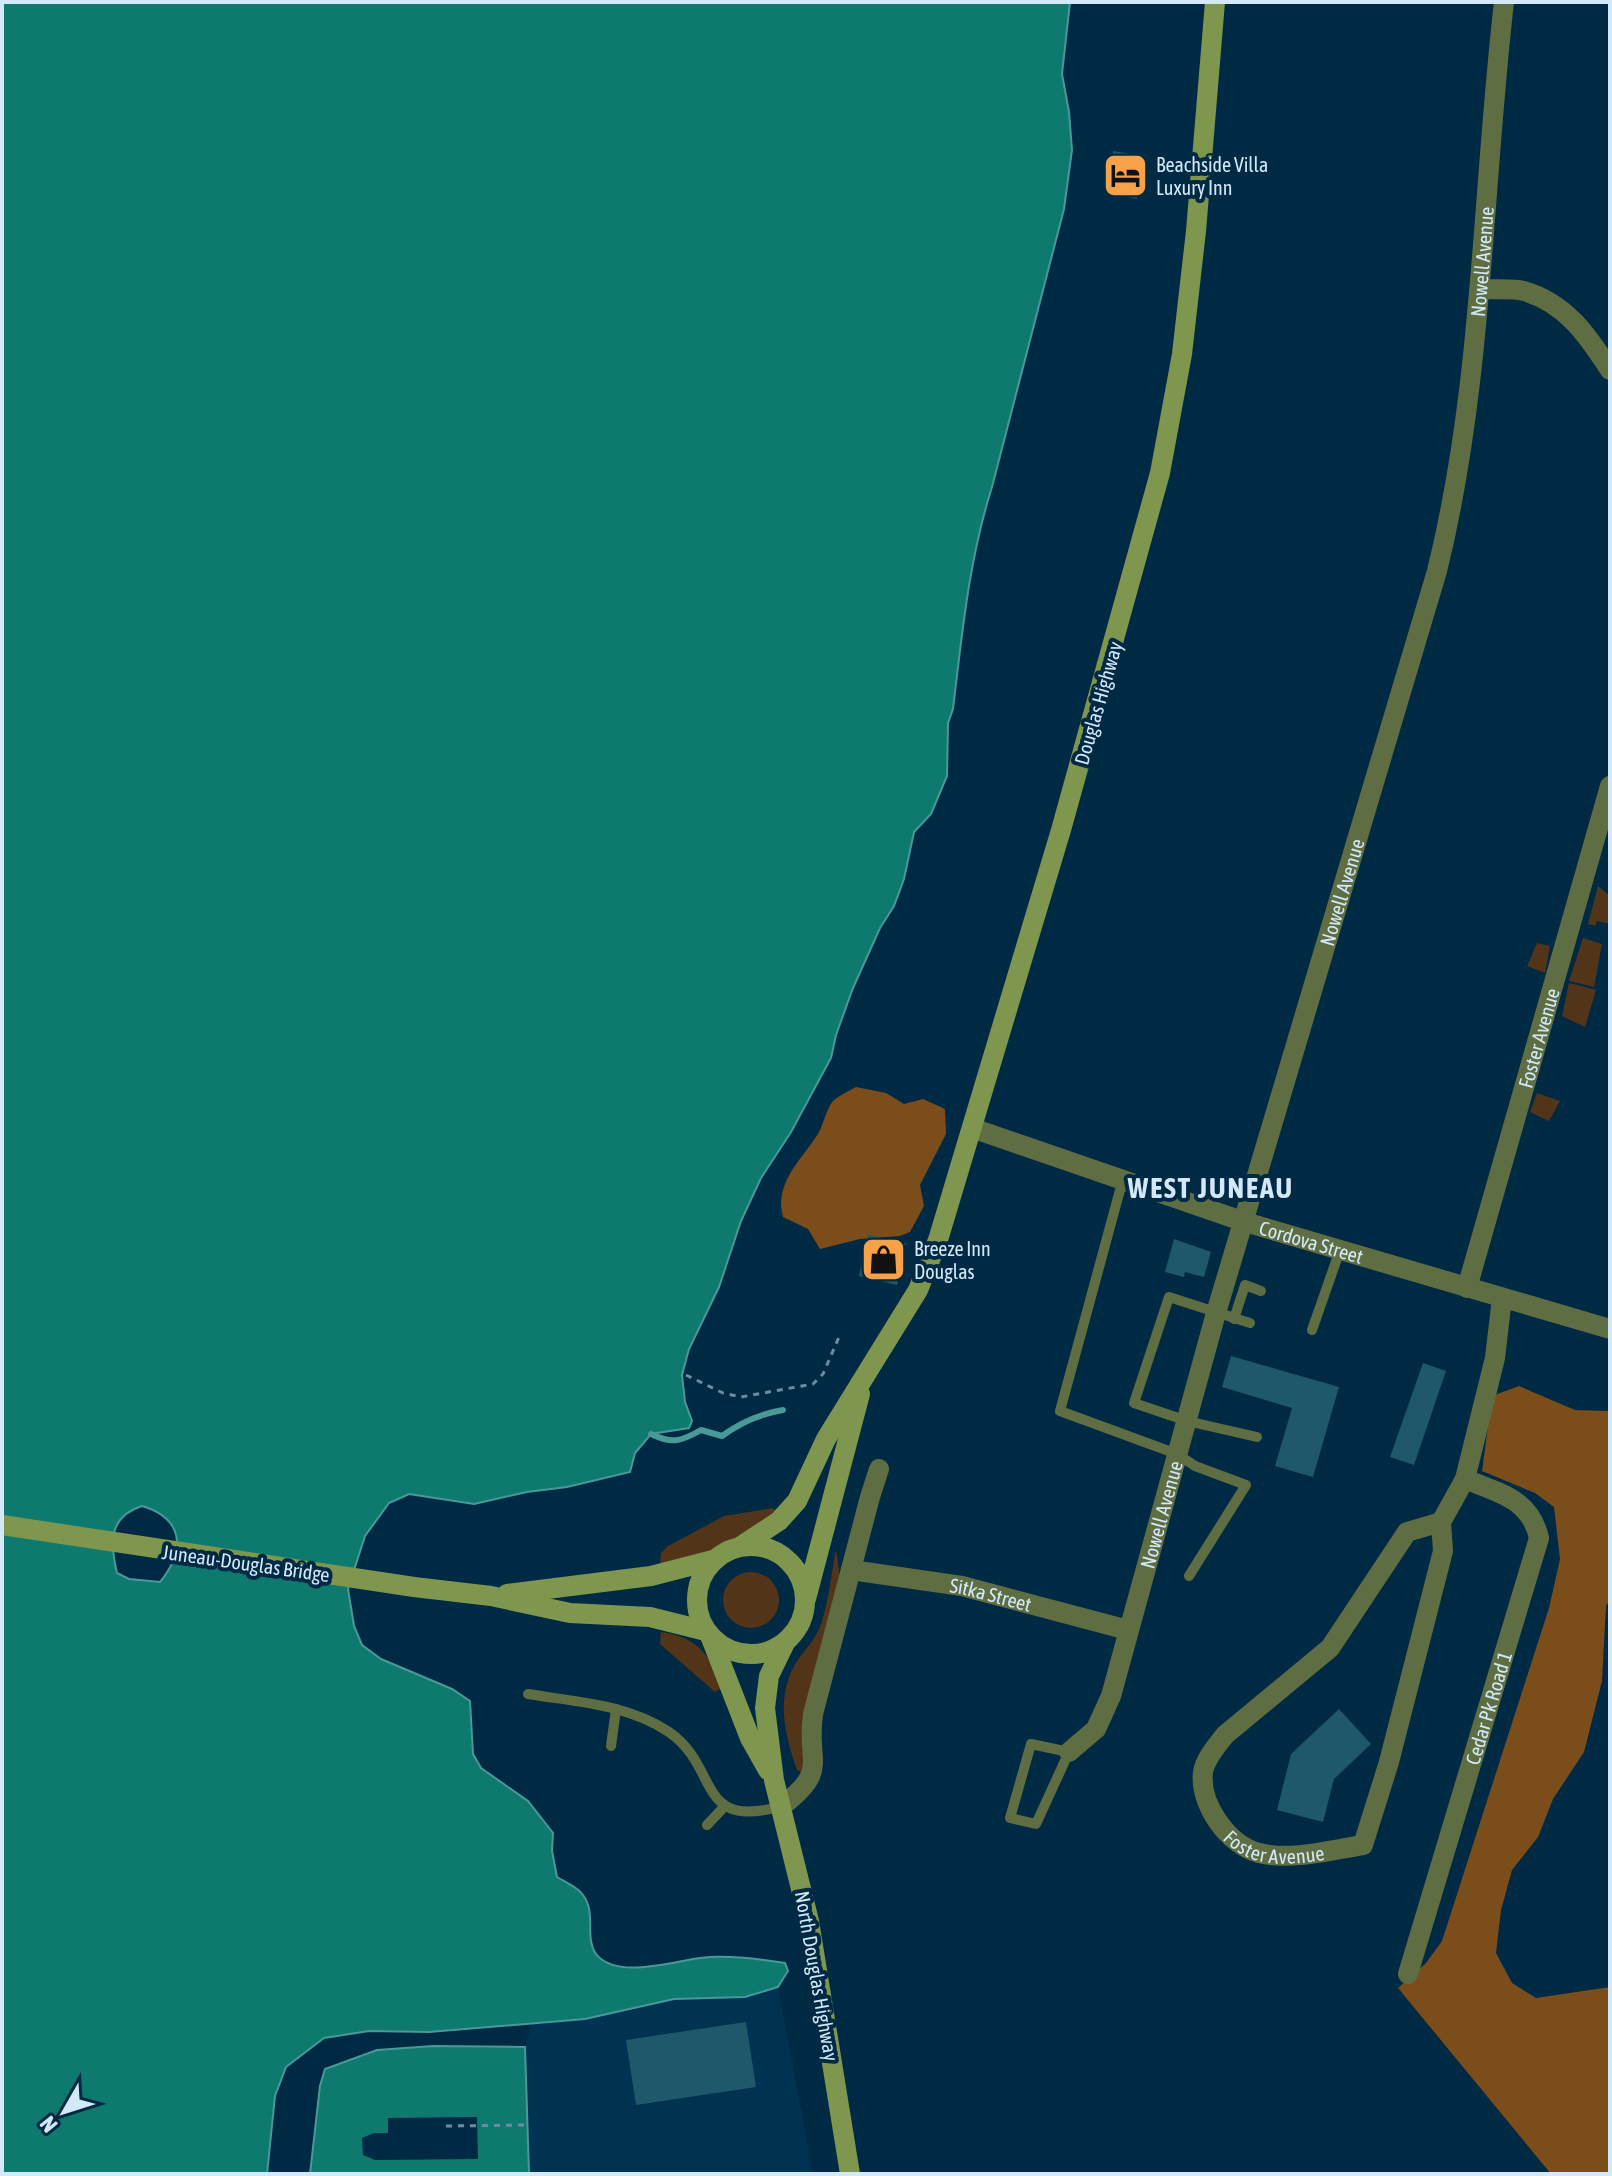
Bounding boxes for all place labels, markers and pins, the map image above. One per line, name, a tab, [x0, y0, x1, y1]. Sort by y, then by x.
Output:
hotel icon: Beachside Villa Luxury Inn	[1101, 151, 1149, 199]
place label: Beachside Villa Luxury Inn	[1156, 153, 1268, 199]
shop icon: Breeze Inn Douglas	[859, 1236, 907, 1284]
place label: Breeze Inn Douglas	[914, 1237, 991, 1283]

